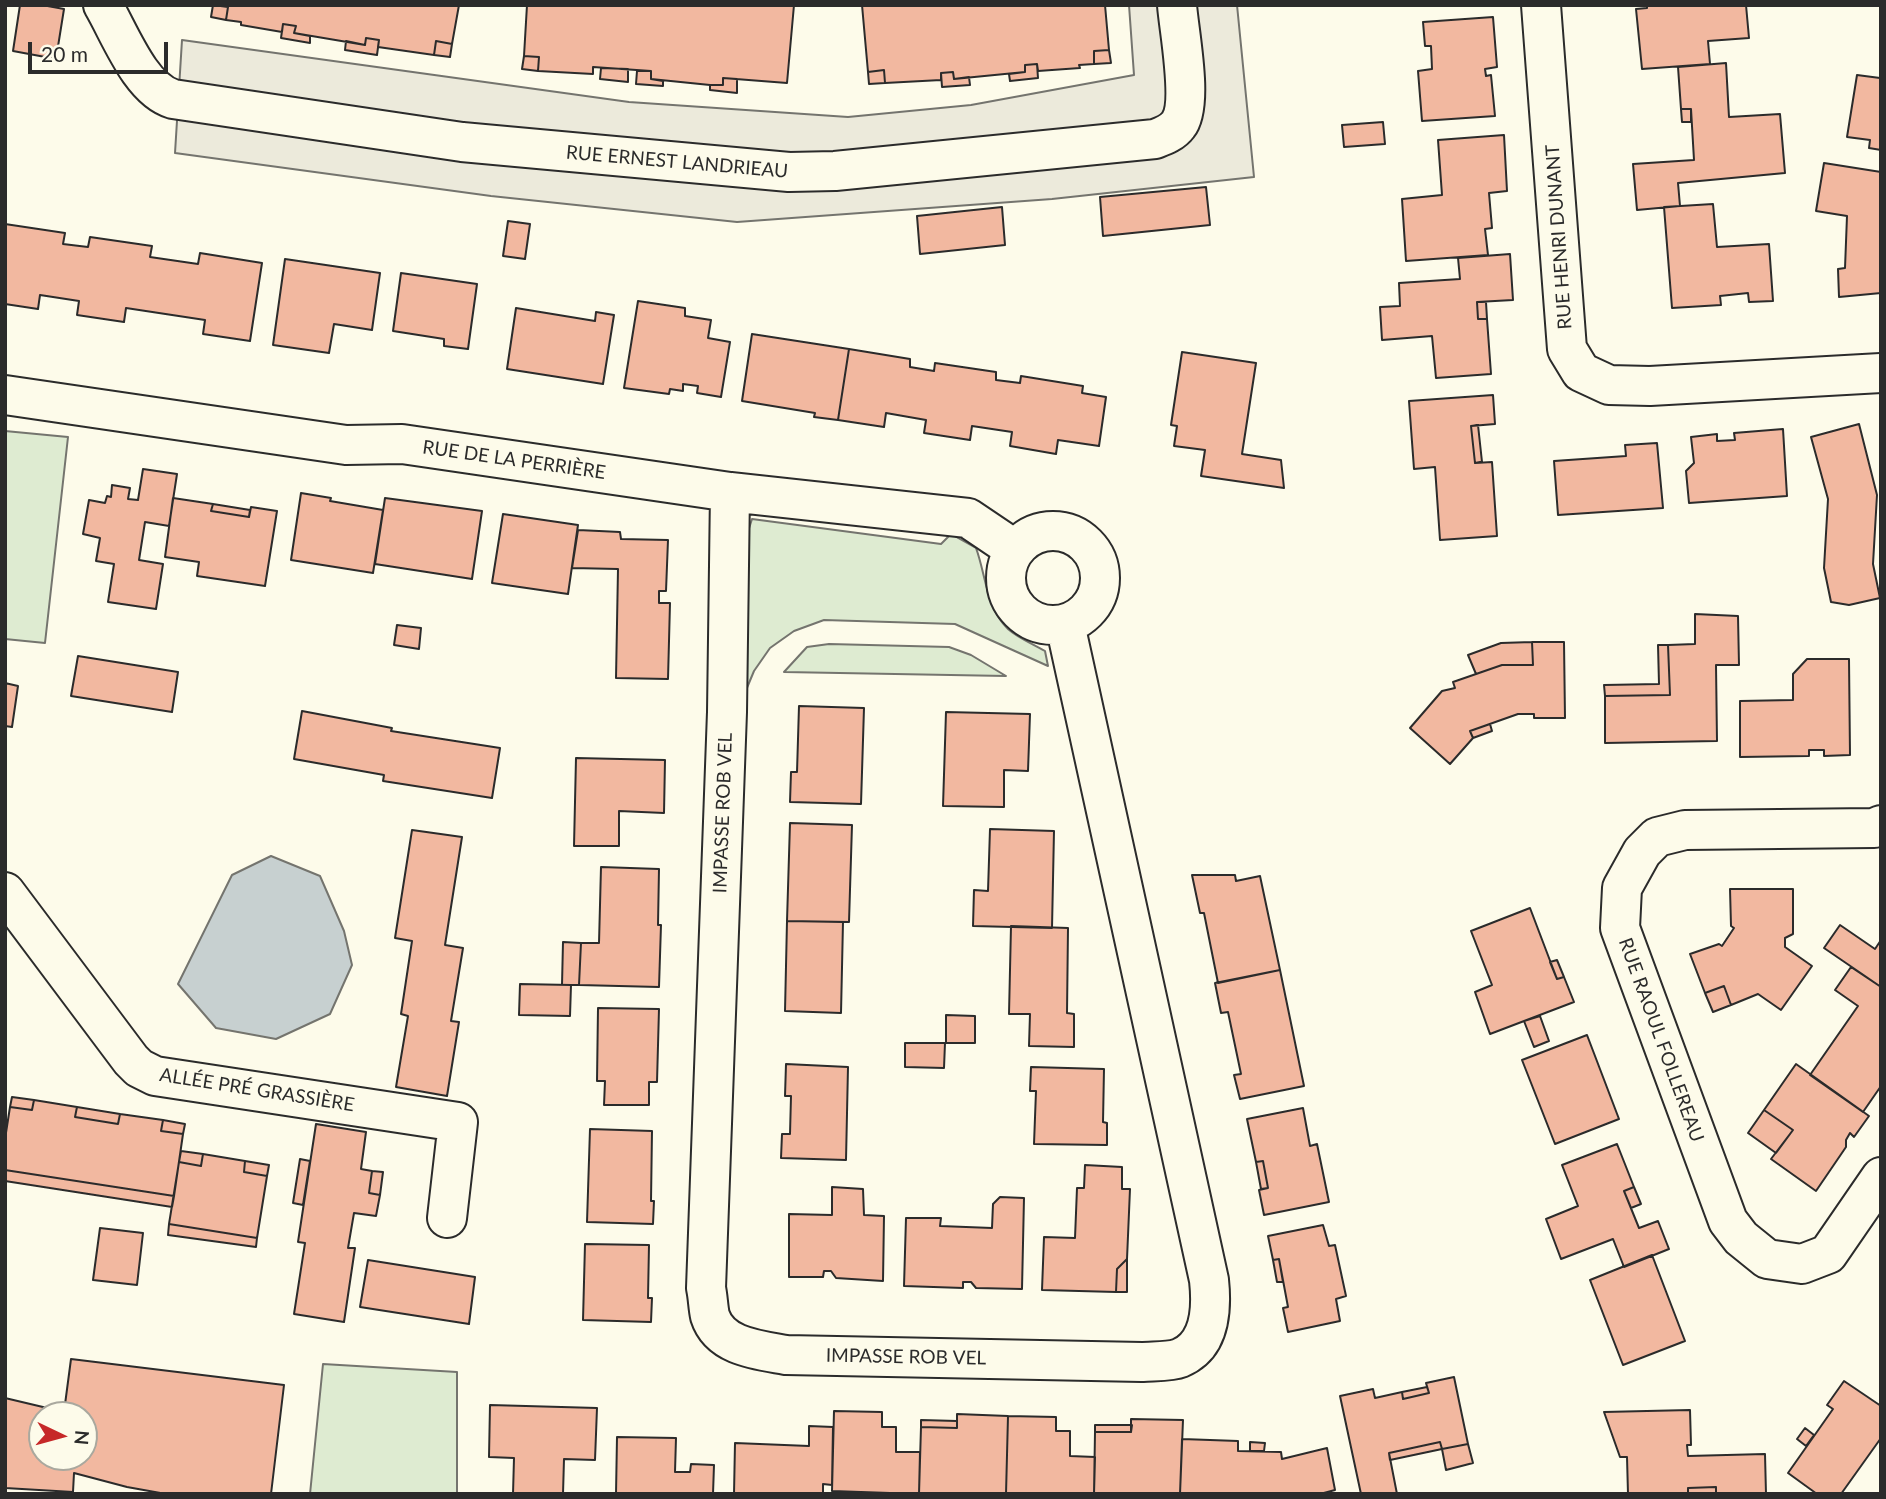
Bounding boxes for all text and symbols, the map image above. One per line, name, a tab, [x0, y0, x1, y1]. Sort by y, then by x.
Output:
scale bar	[32, 28, 172, 72]
text: 20 m	[41, 41, 88, 66]
street label: RUE ERNEST LANDRIEAU	[565, 141, 789, 183]
street label: RUE HENRI DUNANT	[1541, 144, 1577, 330]
street label: RUE DE LA PERRIÈRE	[421, 436, 607, 484]
street label: IMPASSE ROB VEL	[709, 732, 737, 894]
street label: RUE RAOUL FOLLEREAU	[1613, 935, 1709, 1145]
street label: ALLÉE PRÉ GRASSIÈRE	[158, 1063, 356, 1117]
street label: IMPASSE ROB VEL	[826, 1344, 986, 1370]
north arrow	[28, 1401, 98, 1471]
text: N	[70, 1429, 95, 1446]

